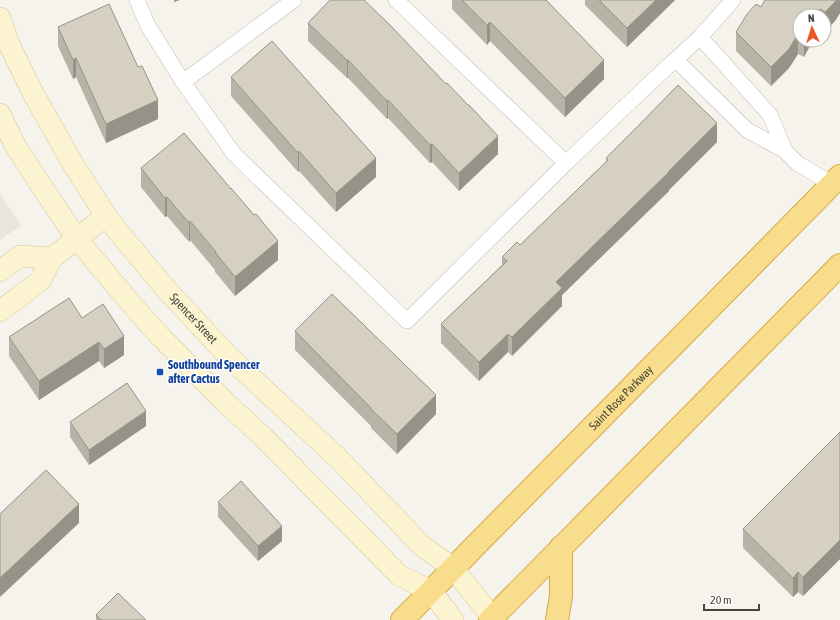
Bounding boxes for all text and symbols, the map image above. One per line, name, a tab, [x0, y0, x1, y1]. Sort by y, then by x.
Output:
north arrow	[792, 8, 832, 48]
text: N	[808, 12, 815, 24]
street label: Spencer Street	[167, 291, 221, 347]
place label: Southbound Spencer after Cactus	[168, 358, 260, 386]
street label: Saint Rose Parkway	[586, 363, 656, 433]
marker: Southbound Spencer after Cactus	[155, 367, 165, 377]
scale bar	[704, 586, 759, 612]
text: 20 m	[710, 593, 732, 607]

